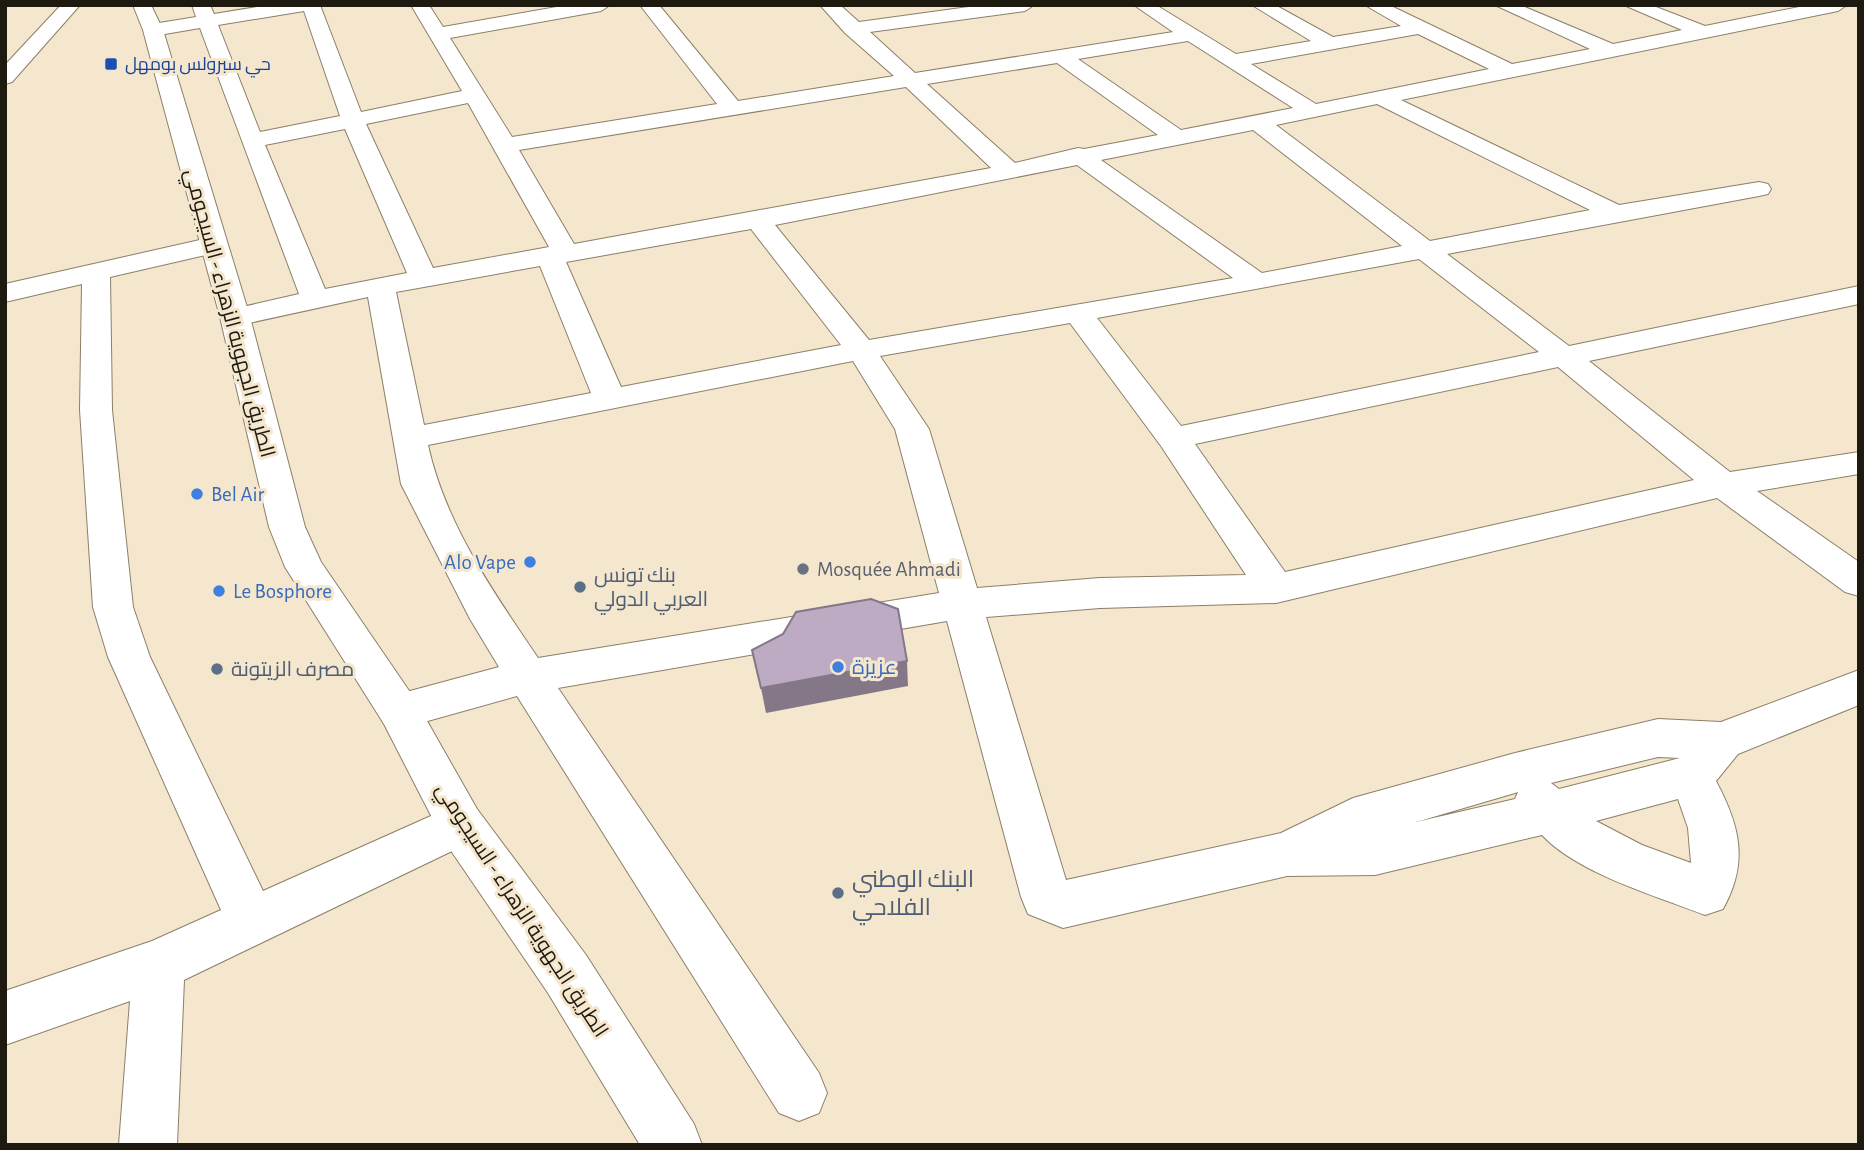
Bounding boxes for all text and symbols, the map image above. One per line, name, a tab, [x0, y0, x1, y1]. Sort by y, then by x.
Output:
marker: حي سبرولس بومهل	[103, 56, 119, 72]
place label: حي سبرولس بومهل	[125, 56, 271, 78]
street label: الطريق الجهوية الزهراء - السيجومي	[176, 166, 278, 461]
place label: Bel Air	[211, 484, 265, 505]
marker: Bel Air	[189, 486, 205, 502]
place label: Alo Vape	[444, 552, 516, 573]
marker: Alo Vape	[522, 554, 538, 570]
place label: Mosquée Ahmadi	[817, 559, 961, 580]
marker: Mosquée Ahmadi	[795, 561, 811, 577]
place label: بنك تونس العربي الدولي	[594, 565, 708, 615]
marker: بنك تونس العربي الدولي	[572, 579, 588, 595]
place label: Le Bosphore	[233, 581, 332, 602]
marker: Le Bosphore	[211, 583, 227, 599]
place label: عزيزة	[852, 657, 897, 679]
place label: مصرف الزيتونة	[231, 659, 354, 681]
marker: عزيزة	[830, 659, 846, 675]
marker: مصرف الزيتونة	[209, 661, 225, 677]
street label: الطريق الجهوية الزهراء - السيجومي	[427, 780, 612, 1044]
place label: البنك الوطني الفلاحي	[852, 868, 974, 926]
marker: البنك الوطني الفلاحي	[830, 885, 846, 901]

